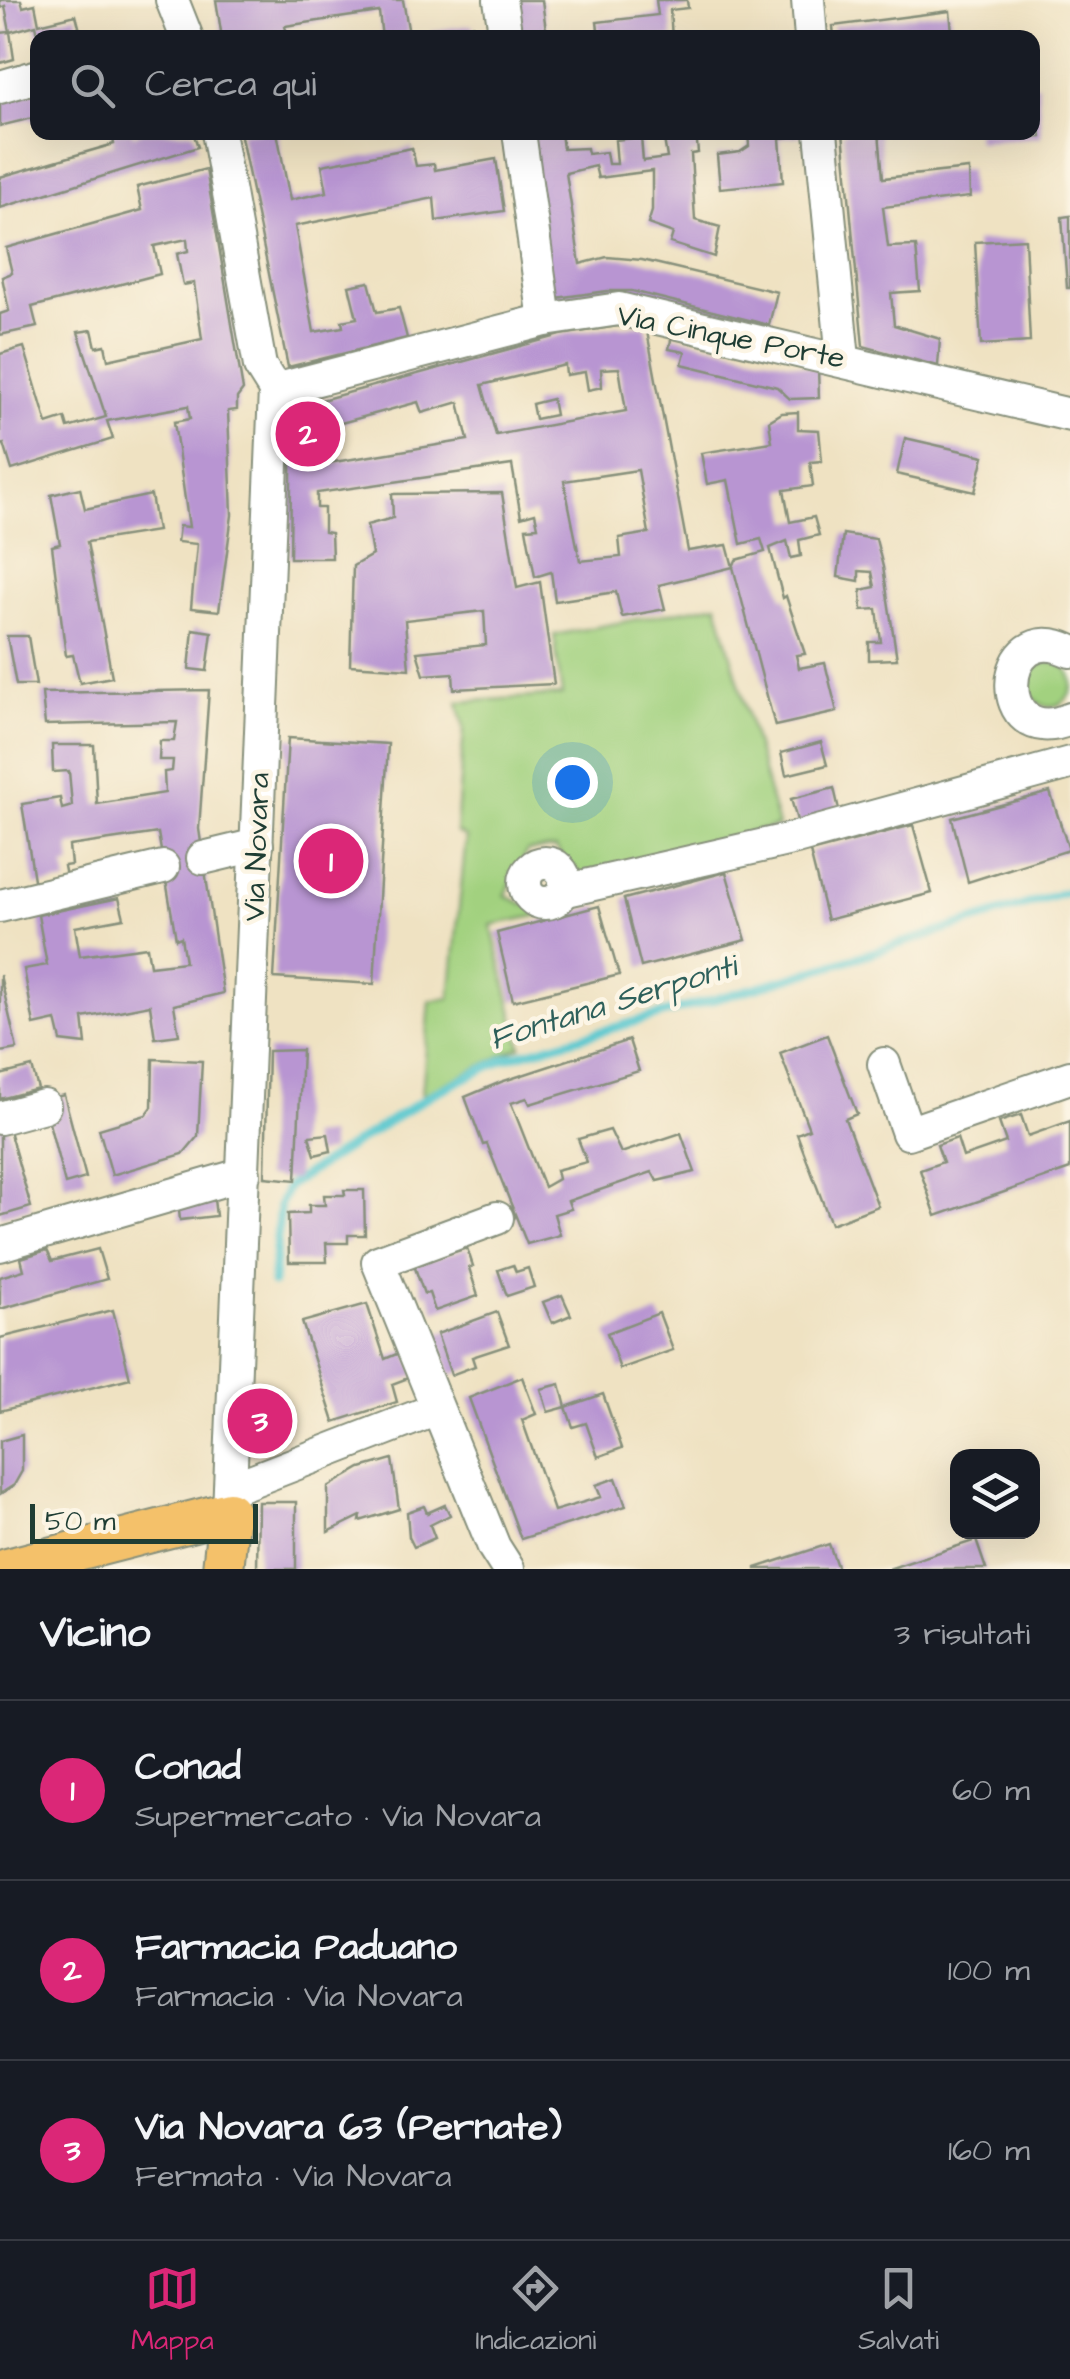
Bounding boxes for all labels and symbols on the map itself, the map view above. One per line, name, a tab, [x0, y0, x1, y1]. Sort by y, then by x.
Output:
street label: Via Cinque Porte	[614, 294, 848, 380]
pin: 2	[276, 396, 340, 472]
your location	[547, 757, 598, 808]
street label: Via Novara	[233, 772, 281, 922]
pin: 1	[298, 824, 364, 898]
water label: Fontana Serponti	[484, 943, 746, 1062]
pin: 3	[228, 1384, 292, 1458]
scale bar	[30, 1499, 258, 1544]

